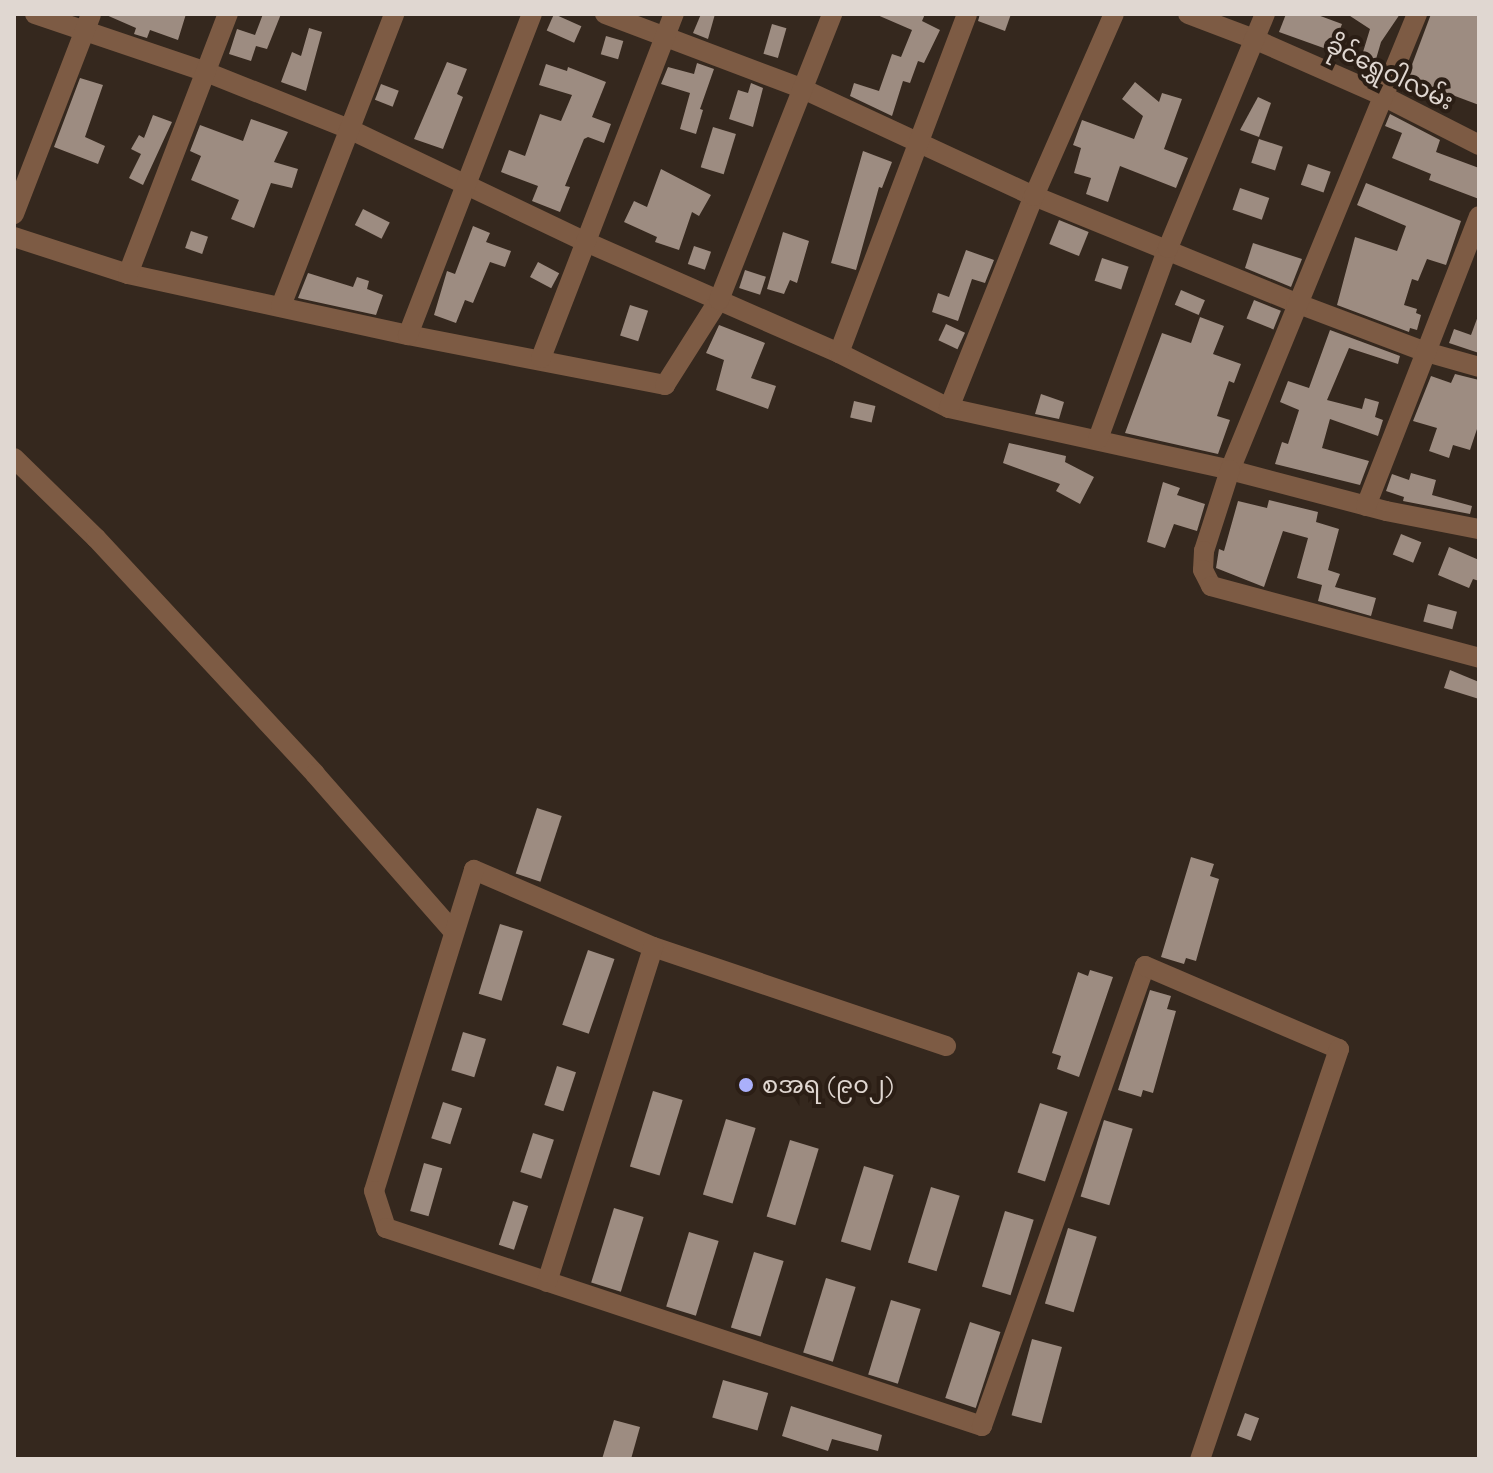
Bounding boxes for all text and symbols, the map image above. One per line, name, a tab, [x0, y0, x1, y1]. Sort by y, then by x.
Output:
street label: ခိုင်ရွှေဝါလမ်း	[1322, 30, 1458, 116]
place label: စအရ (၉၀၂)	[762, 1071, 894, 1099]
marker: စအရ (၉၀၂)	[737, 1076, 755, 1094]

